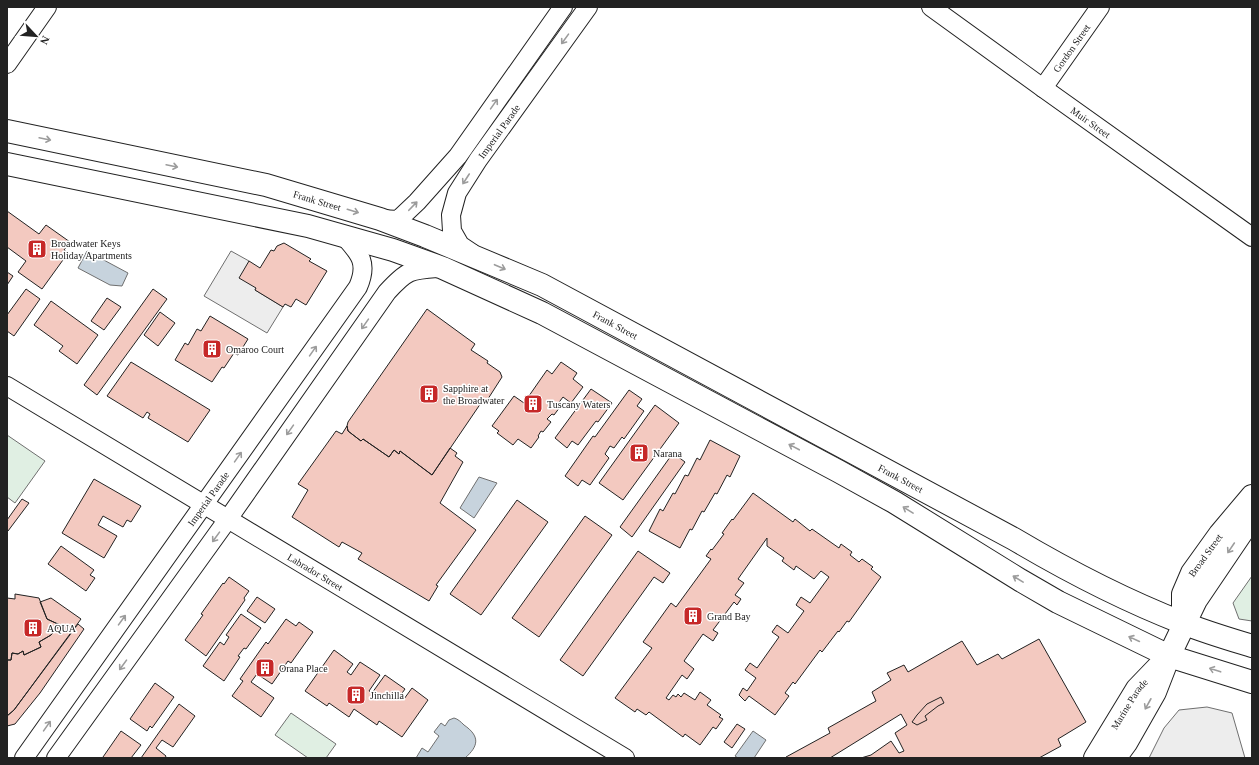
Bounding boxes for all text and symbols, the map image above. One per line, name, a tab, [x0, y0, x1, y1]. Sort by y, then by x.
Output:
north arrow	[16, 16, 56, 56]
street label: Gordon Street	[1050, 21, 1092, 74]
one-way arrow	[561, 33, 569, 44]
text: N	[38, 34, 52, 47]
one-way arrow	[490, 99, 498, 110]
street label: Imperial Parade	[476, 102, 522, 160]
street label: Muir Street	[1069, 104, 1113, 140]
one-way arrow	[38, 135, 51, 143]
one-way arrow	[166, 162, 179, 170]
one-way arrow	[462, 173, 470, 184]
street label: Frank Street	[292, 188, 343, 213]
one-way arrow	[408, 201, 418, 211]
one-way arrow	[346, 208, 359, 215]
building icon: Broadwater Keys Holiday Apartments	[26, 238, 48, 260]
place label: Broadwater Keys Holiday Apartments	[51, 238, 132, 261]
one-way arrow	[494, 264, 506, 271]
street label: Frank Street	[591, 308, 640, 341]
one-way arrow	[361, 318, 369, 329]
building icon: Omaroo Court	[201, 338, 223, 360]
place label: Omaroo Court	[226, 344, 284, 355]
one-way arrow	[309, 346, 317, 357]
building icon: Sapphire at the Broadwater	[418, 383, 440, 405]
place label: Sapphire at the Broadwater	[443, 383, 505, 406]
building icon: Tuscany Waters	[522, 393, 544, 415]
place label: Tuscany Waters	[547, 399, 610, 410]
one-way arrow	[286, 425, 294, 436]
building icon: Narana	[628, 442, 650, 464]
one-way arrow	[789, 443, 801, 451]
place label: Narana	[653, 448, 682, 459]
one-way arrow	[234, 452, 242, 463]
street label: Frank Street	[877, 462, 925, 495]
street label: Imperial Parade	[185, 469, 231, 528]
one-way arrow	[902, 506, 914, 514]
one-way arrow	[211, 531, 220, 542]
street label: Broad Street	[1186, 531, 1224, 579]
one-way arrow	[1227, 542, 1235, 553]
street label: Labrador Street	[286, 551, 345, 593]
one-way arrow	[1013, 575, 1024, 583]
building icon: Grand Bay	[682, 605, 704, 627]
place label: Grand Bay	[707, 611, 751, 622]
one-way arrow	[118, 615, 126, 626]
building icon: AQUA	[22, 617, 44, 639]
place label: AQUA	[47, 623, 77, 634]
one-way arrow	[1128, 635, 1140, 642]
building icon: Orana Place	[254, 657, 276, 679]
one-way arrow	[119, 659, 127, 670]
place label: Orana Place	[279, 663, 328, 674]
one-way arrow	[1208, 666, 1221, 673]
street label: Marine Parade	[1108, 676, 1150, 731]
building icon: Jinchilla	[345, 684, 367, 706]
place label: Jinchilla	[370, 690, 404, 701]
one-way arrow	[1144, 698, 1152, 710]
one-way arrow	[43, 721, 51, 732]

